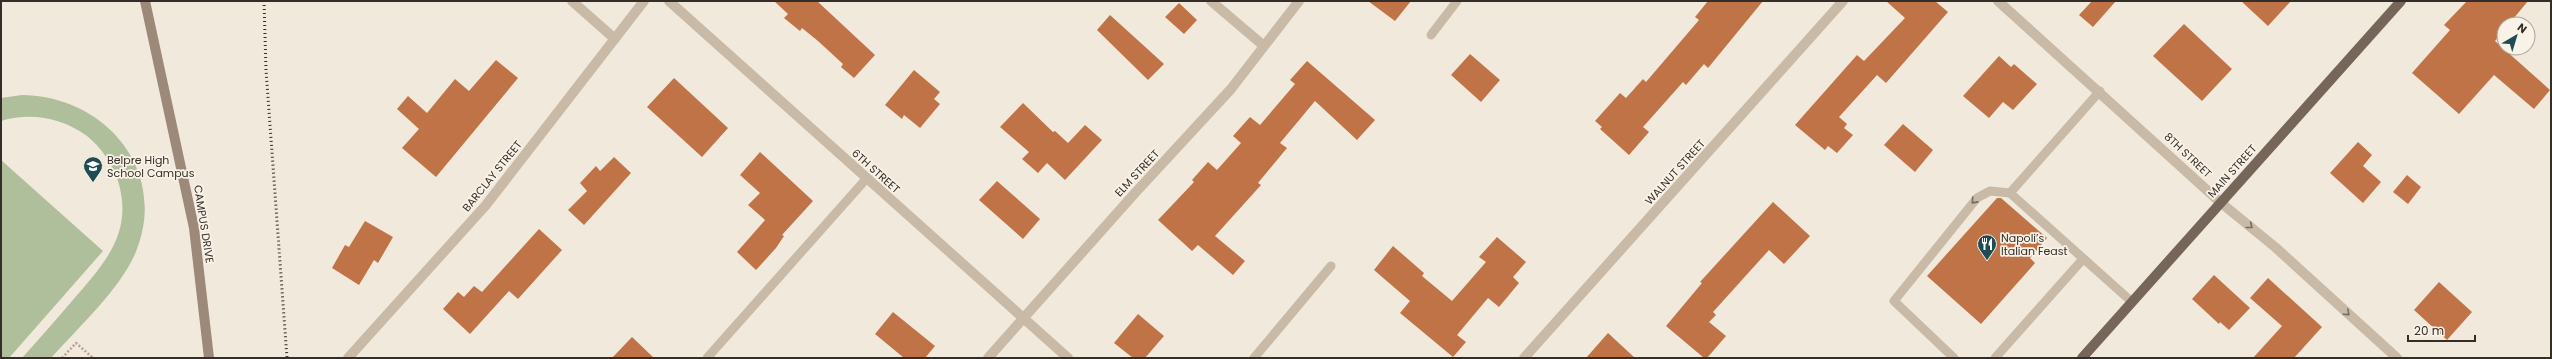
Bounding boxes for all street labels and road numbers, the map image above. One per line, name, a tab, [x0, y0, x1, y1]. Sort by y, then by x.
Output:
street label: 8TH STREET	[2161, 129, 2215, 181]
street label: WALNUT STREET	[1641, 136, 1709, 208]
street label: BARCLAY STREET	[458, 137, 526, 215]
street label: MAIN STREET	[2204, 141, 2260, 201]
street label: 6TH STREET	[848, 145, 904, 197]
street label: ELM STREET	[1111, 146, 1163, 200]
street label: CAMPUS DRIVE	[190, 184, 218, 264]

